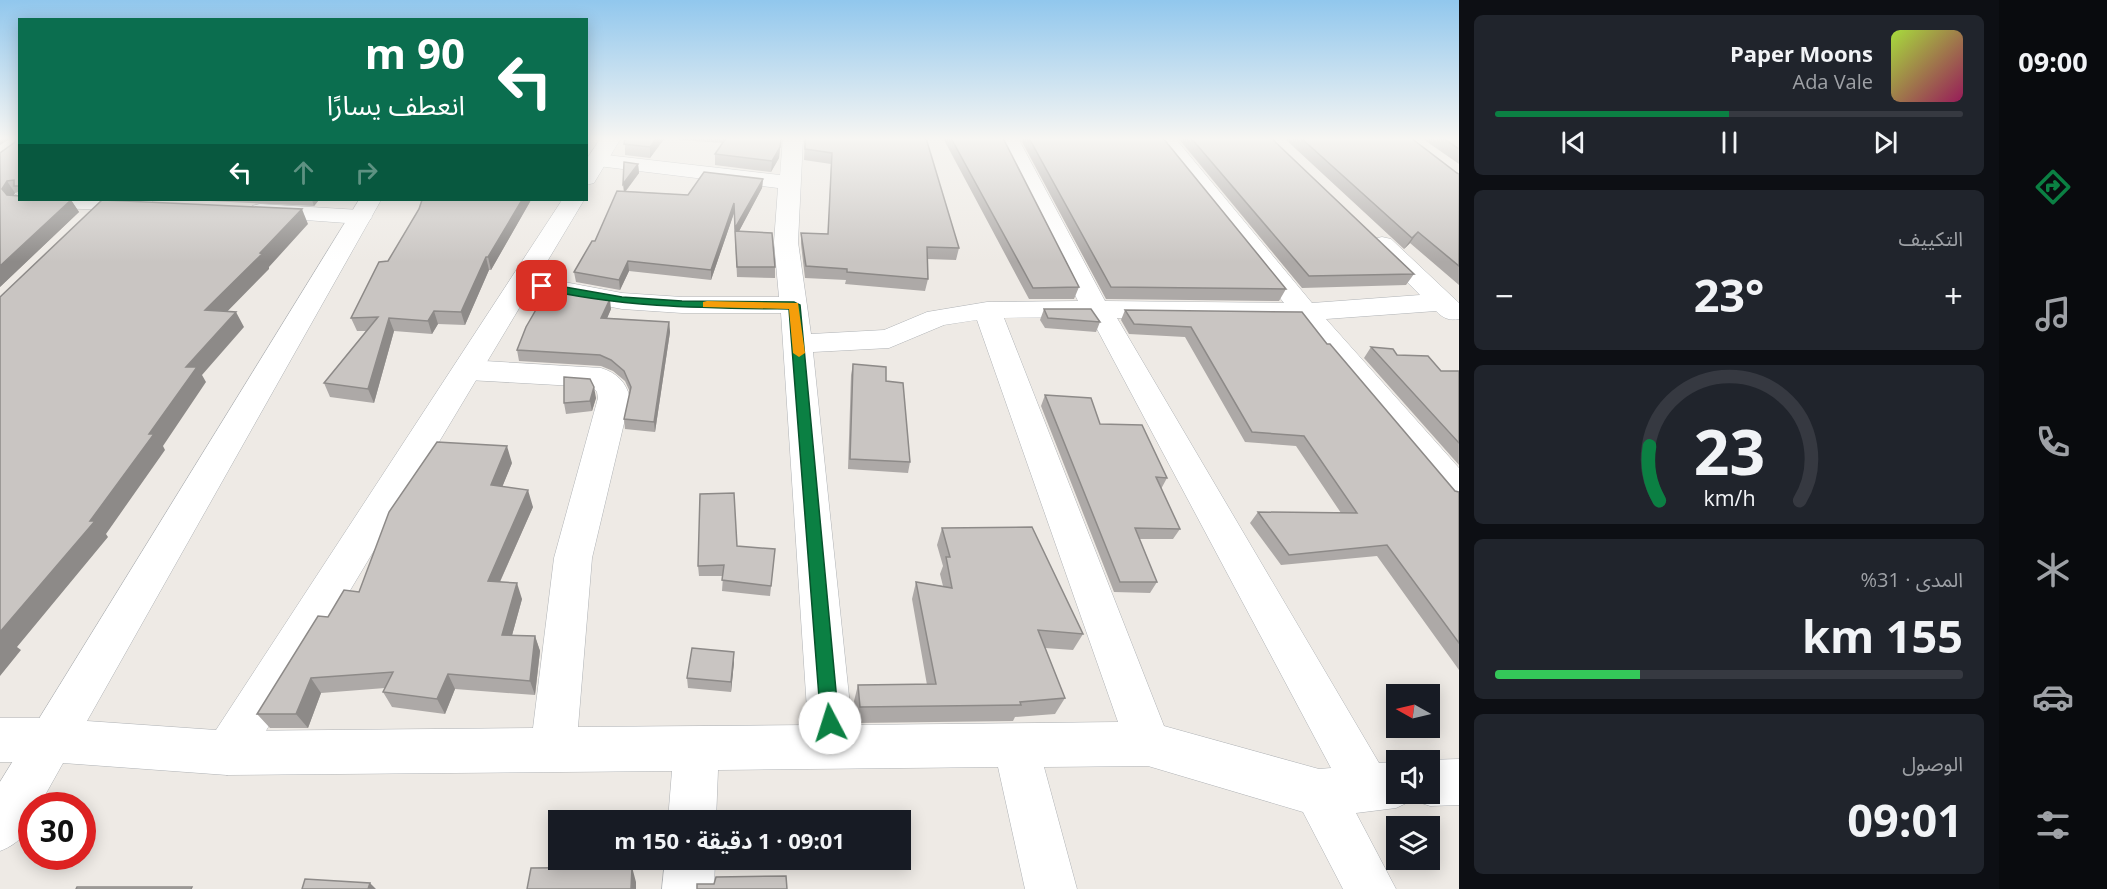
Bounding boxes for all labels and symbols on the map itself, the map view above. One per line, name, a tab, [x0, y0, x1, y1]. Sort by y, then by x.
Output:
pin	[516, 260, 567, 311]
north arrow	[1386, 684, 1440, 738]
position arrow	[798, 691, 862, 755]
speed limit sign: 30	[18, 792, 96, 870]

